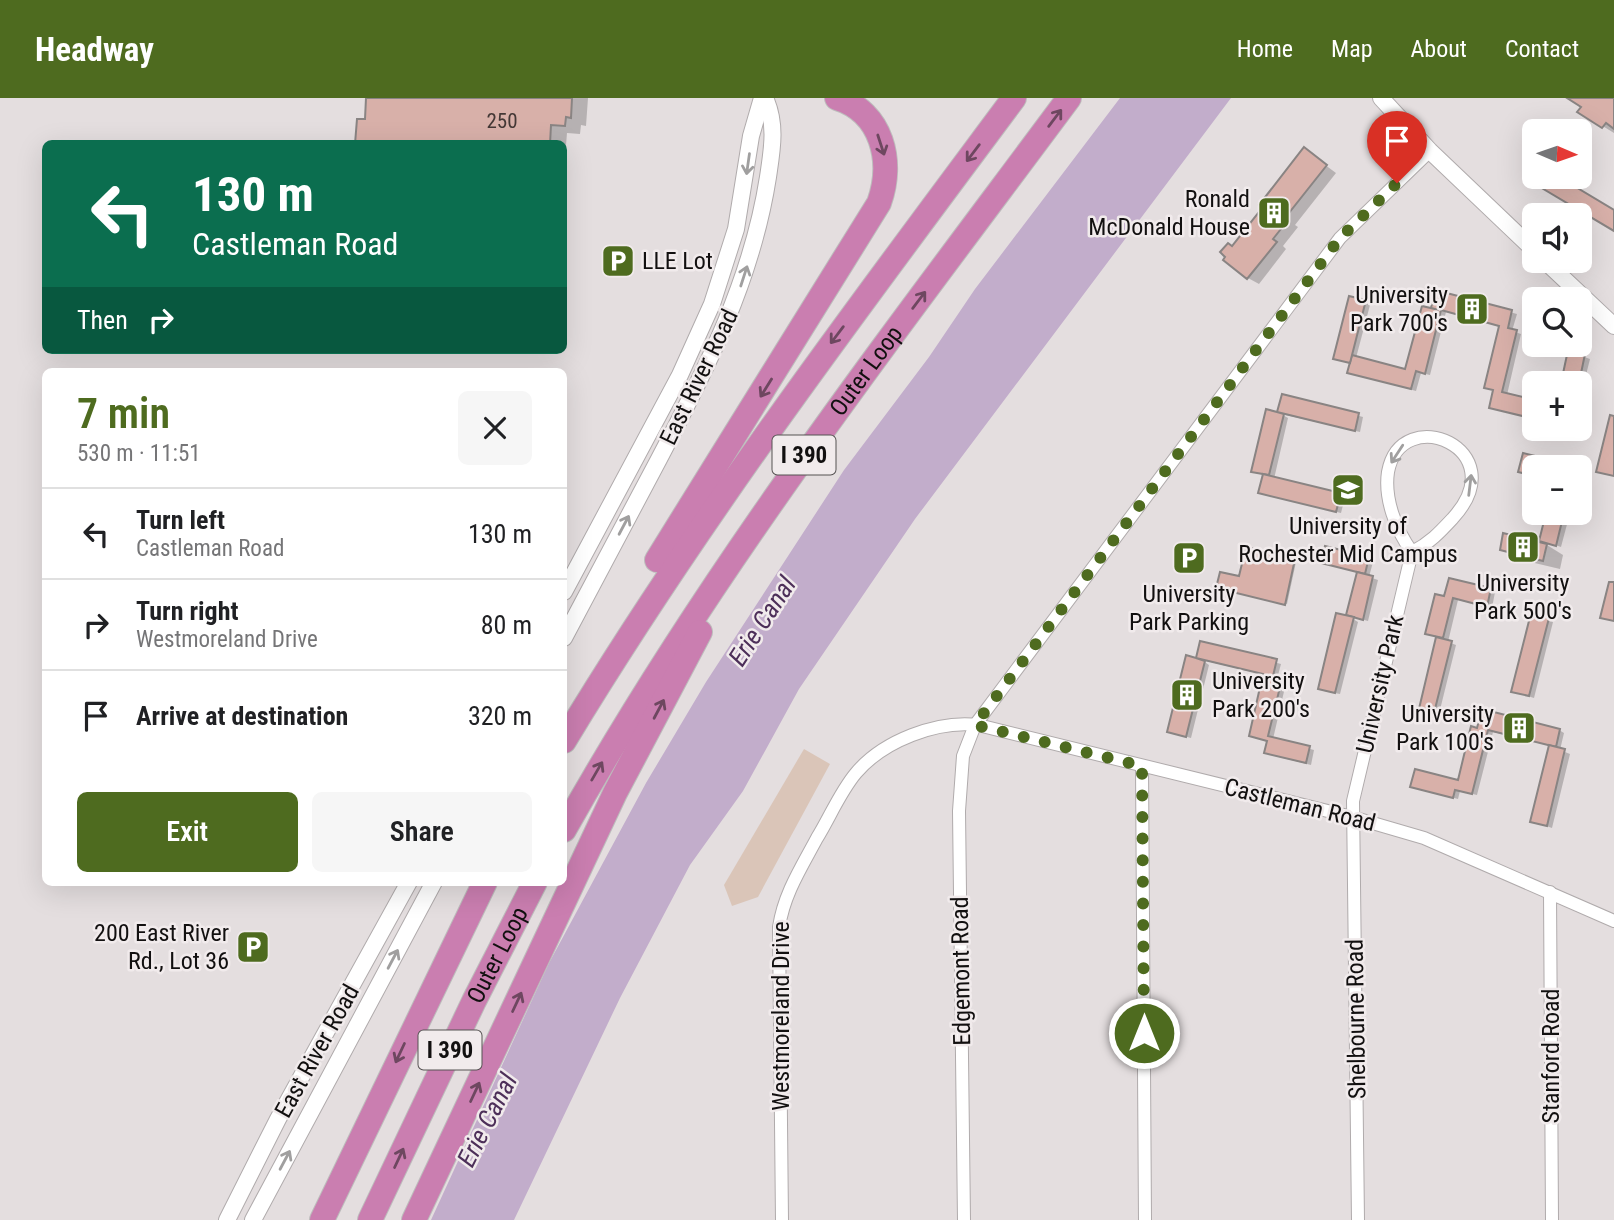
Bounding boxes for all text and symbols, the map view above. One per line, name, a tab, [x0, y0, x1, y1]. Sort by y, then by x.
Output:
text: Headway	[35, 30, 154, 69]
text: Home	[1237, 35, 1293, 63]
text: Map	[1331, 35, 1373, 63]
text: About	[1411, 35, 1467, 63]
text: Contact	[1505, 35, 1579, 63]
house number: 250	[486, 109, 518, 133]
one-way arrow	[1047, 109, 1062, 128]
pin	[1367, 111, 1427, 183]
north arrow	[1522, 119, 1592, 189]
map controls	[1522, 119, 1592, 525]
icon: arrive	[1378, 122, 1416, 160]
one-way arrow	[876, 133, 889, 155]
one-way arrow	[966, 143, 980, 162]
one-way arrow	[741, 153, 754, 175]
text: 130 m	[192, 166, 314, 223]
icon: left	[77, 168, 168, 259]
place label: Ronald McDonald House	[1088, 185, 1250, 241]
building icon: Ronald McDonald House	[1255, 194, 1293, 232]
button: sound	[1522, 203, 1592, 273]
text: Castleman Road	[192, 225, 398, 263]
parking icon: LLE Lot	[599, 242, 637, 280]
place label: LLE Lot	[642, 247, 713, 275]
one-way arrow	[739, 266, 752, 288]
place label: University Park 700's	[1350, 281, 1448, 337]
button: search	[1522, 287, 1592, 357]
building icon: University Park 700's	[1453, 290, 1491, 328]
one-way arrow	[911, 291, 926, 310]
icon: right	[142, 301, 180, 339]
text: Then	[77, 305, 128, 335]
street label: East River Road	[654, 305, 744, 449]
street label: Outer Loop	[824, 320, 908, 421]
one-way arrow	[830, 325, 844, 344]
button: +	[1522, 371, 1592, 441]
one-way arrow	[759, 377, 773, 397]
text: 7 min	[77, 389, 170, 438]
button: close	[458, 391, 532, 465]
road number: I 390	[772, 436, 836, 474]
text: 530 m · 11:51	[77, 440, 201, 467]
one-way arrow	[1389, 444, 1403, 464]
button: −	[1522, 455, 1592, 525]
school or university icon: University of Rochester Mid Campus	[1329, 471, 1367, 509]
one-way arrow	[1464, 474, 1477, 497]
text: Turn left	[136, 505, 225, 535]
place label: University of Rochester Mid Campus	[1238, 512, 1458, 568]
icon: left	[77, 515, 115, 553]
one-way arrow	[618, 515, 631, 536]
text: 130 m	[468, 519, 532, 549]
building icon: University Park 500's	[1504, 528, 1542, 566]
text: Castleman Road	[136, 535, 284, 562]
parking icon: University Park Parking	[1170, 539, 1208, 577]
place label: University Park 500's	[1474, 569, 1572, 625]
water label: Erie Canal	[722, 570, 803, 671]
place label: University Park Parking	[1129, 580, 1249, 636]
text: Turn right	[136, 596, 238, 626]
icon: right	[77, 606, 115, 644]
text: 80 m	[481, 610, 532, 640]
street label: University Park	[1350, 612, 1410, 756]
text: Westmoreland Drive	[136, 626, 318, 653]
place label: University Park 200's	[1212, 667, 1310, 723]
building icon: University Park 200's	[1168, 676, 1206, 714]
icon: arrive	[77, 697, 115, 735]
one-way arrow	[652, 699, 666, 719]
place label: University Park 100's	[1396, 700, 1494, 756]
text: Arrive at destination	[136, 701, 348, 731]
text: 320 m	[468, 701, 532, 731]
building icon: University Park 100's	[1500, 709, 1538, 747]
one-way arrow	[591, 761, 604, 782]
street label: Castleman Road	[1222, 773, 1378, 837]
button: Exit	[77, 792, 298, 872]
button: Share	[312, 792, 532, 872]
street label: Edgemont Road	[946, 896, 976, 1046]
street label: Outer Loop	[461, 902, 534, 1008]
place label: 200 East River Rd., Lot 36	[94, 919, 229, 975]
street label: Westmoreland Drive	[767, 921, 795, 1111]
parking icon: 200 East River Rd., Lot 36	[234, 928, 272, 966]
street label: Shelbourne Road	[1341, 939, 1371, 1099]
one-way arrow	[386, 949, 400, 970]
street label: East River Road	[269, 980, 365, 1122]
street label: Stanford Road	[1537, 989, 1565, 1124]
one-way arrow	[511, 991, 524, 1013]
position arrow	[1107, 996, 1181, 1070]
road number: I 390	[419, 1030, 482, 1070]
one-way arrow	[393, 1042, 407, 1063]
water label: Erie Canal	[451, 1067, 524, 1171]
one-way arrow	[469, 1082, 482, 1103]
one-way arrow	[393, 1148, 406, 1169]
one-way arrow	[279, 1150, 292, 1171]

